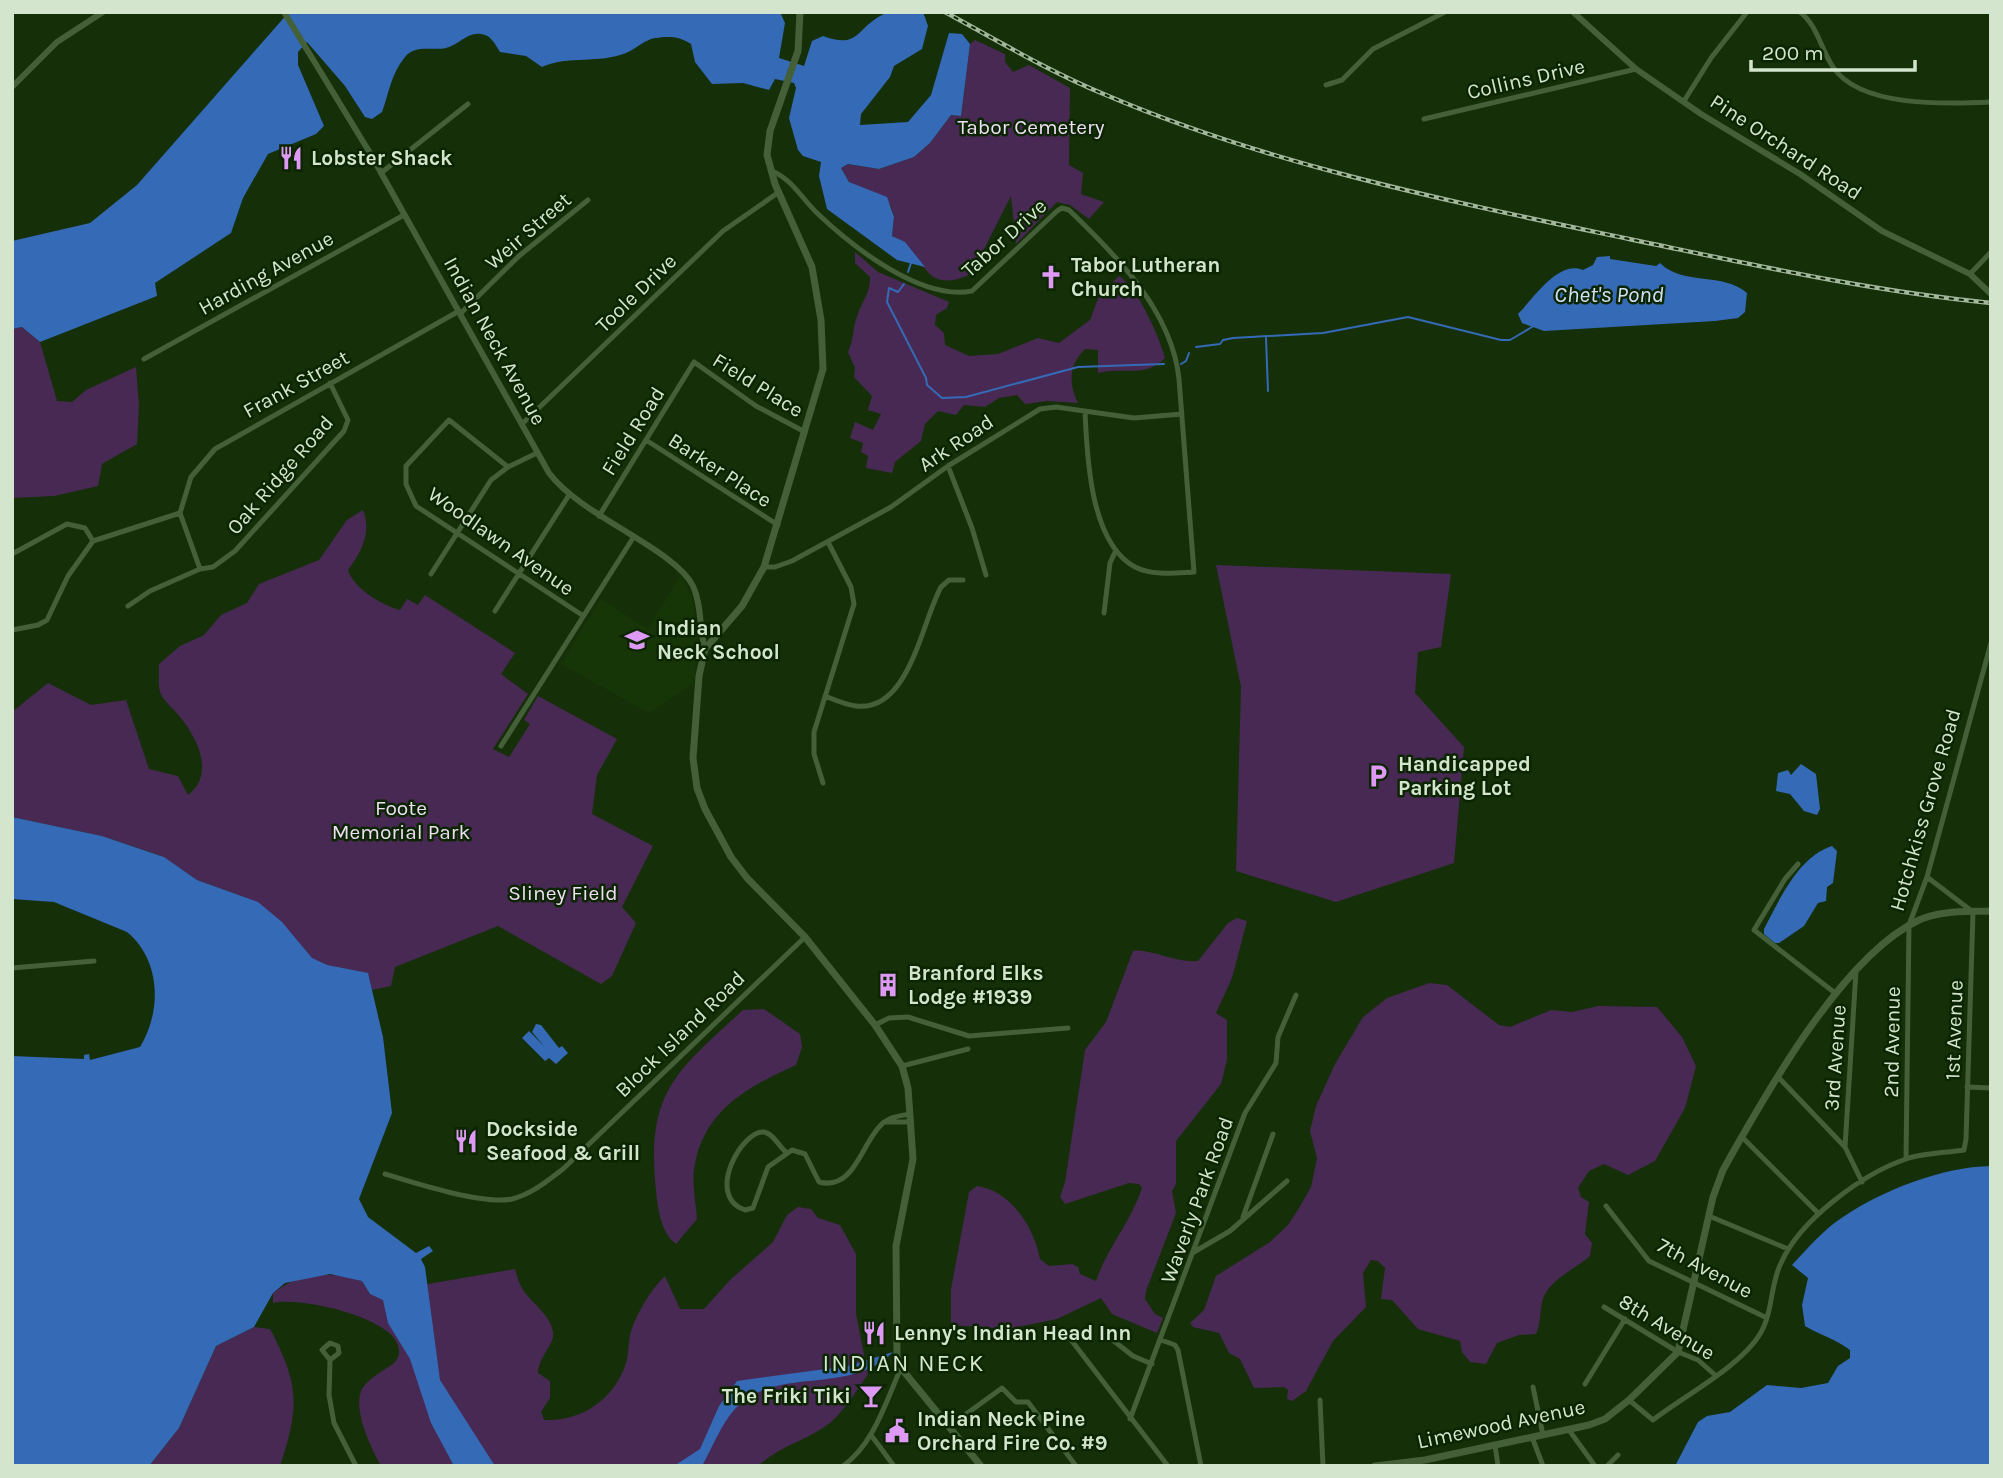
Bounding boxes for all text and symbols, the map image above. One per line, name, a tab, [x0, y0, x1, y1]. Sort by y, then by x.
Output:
scale bar	[1751, 28, 1916, 72]
text: 200 m	[1762, 41, 1824, 65]
street label: Collins Drive	[1465, 54, 1587, 104]
street label: Pine Orchard Road	[1706, 89, 1866, 205]
park label: Tabor Cemetery	[958, 115, 1105, 139]
restaurant icon: Lobster Shack	[277, 144, 305, 172]
place label: Lobster Shack	[311, 146, 453, 170]
street label: Weir Street	[480, 187, 576, 275]
street label: Tabor Drive	[957, 194, 1051, 282]
street label: Harding Avenue	[194, 226, 338, 320]
street label: Toole Drive	[591, 249, 681, 337]
street label: Indian Neck Avenue	[439, 253, 551, 429]
place label: Tabor Lutheran Church	[1071, 253, 1220, 301]
church icon: Tabor Lutheran Church	[1037, 263, 1065, 291]
water label: Chet's Pond	[1554, 281, 1664, 308]
street label: Frank Street	[239, 345, 353, 423]
street label: Field Place	[708, 348, 808, 422]
street label: Field Road	[596, 382, 670, 480]
street label: Ark Road	[914, 409, 998, 477]
street label: Oak Ridge Road	[222, 411, 338, 539]
street label: Barker Place	[664, 428, 776, 512]
street label: Woodlawn Avenue	[423, 482, 579, 600]
place label: Indian Neck School	[657, 616, 780, 664]
school or university icon: Indian Neck School	[623, 626, 651, 654]
street label: Hotchkiss Grove Road	[1885, 706, 1965, 914]
place label: Handicapped Parking Lot	[1398, 752, 1531, 800]
parking icon: Handicapped Parking Lot	[1364, 762, 1392, 790]
park label: Foote Memorial Park	[332, 796, 470, 844]
park label: Sliney Field	[508, 881, 618, 905]
place label: Branford Elks Lodge #1939	[908, 961, 1043, 1009]
street label: Block Island Road	[610, 966, 750, 1102]
building icon: Branford Elks Lodge #1939	[874, 971, 902, 999]
street label: 1st Avenue	[1940, 980, 1968, 1080]
street label: 2nd Avenue	[1879, 986, 1905, 1098]
street label: 3rd Avenue	[1819, 1004, 1851, 1112]
street label: Waverly Park Road	[1156, 1114, 1238, 1286]
place label: Dockside Seafood & Grill	[486, 1117, 640, 1165]
restaurant icon: Dockside Seafood & Grill	[452, 1127, 480, 1155]
street label: 7th Avenue	[1653, 1233, 1757, 1303]
street label: 8th Avenue	[1615, 1289, 1719, 1365]
restaurant icon: Lenny's Indian Head Inn	[860, 1319, 888, 1347]
place label: Lenny's Indian Head Inn	[894, 1321, 1131, 1345]
district label: INDIAN NECK	[823, 1349, 985, 1377]
bar icon: The Friki Tiki	[857, 1382, 885, 1410]
place label: The Friki Tiki	[722, 1384, 851, 1408]
street label: Limewood Avenue	[1415, 1394, 1587, 1454]
place label: Indian Neck Pine Orchard Fire Co. #9	[917, 1407, 1108, 1455]
public building icon: Indian Neck Pine Orchard Fire Co. #9	[883, 1417, 911, 1445]

